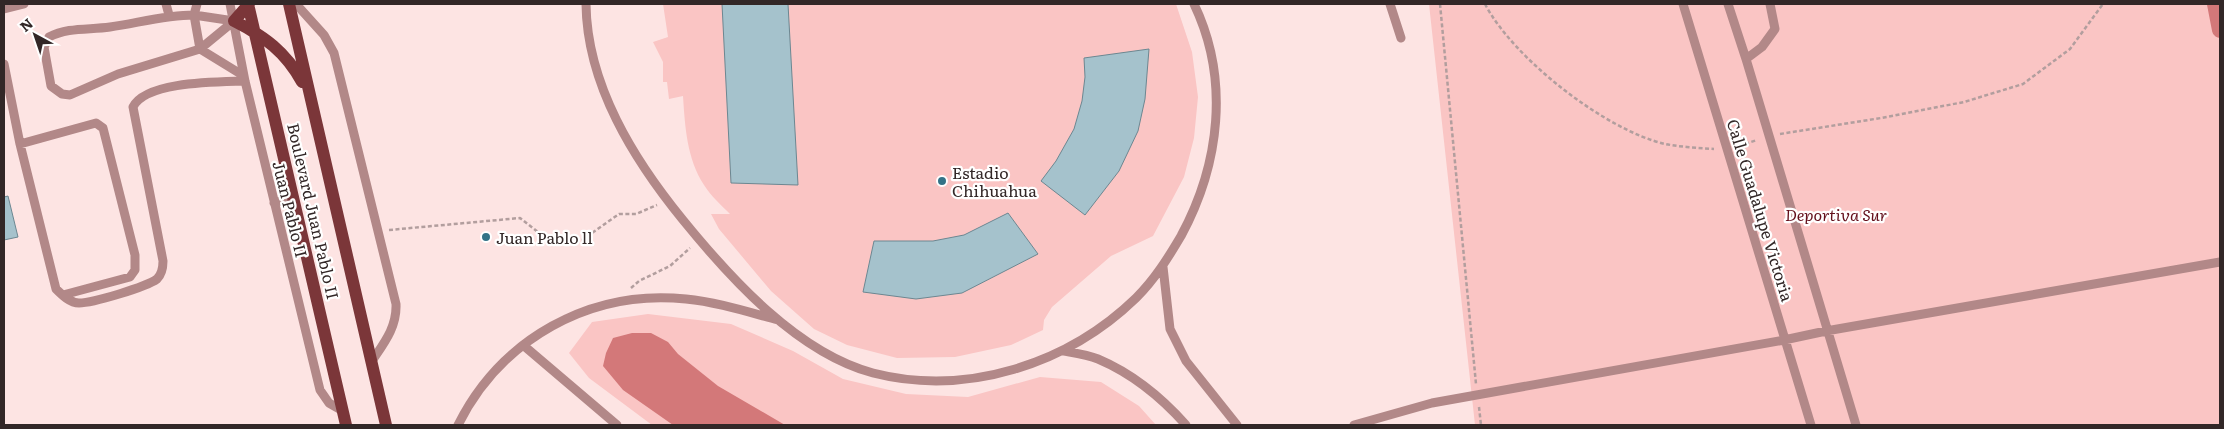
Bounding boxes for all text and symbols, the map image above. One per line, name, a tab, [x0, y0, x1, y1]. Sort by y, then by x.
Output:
north arrow	[10, 10, 60, 60]
text: N	[15, 13, 37, 36]
street label: Calle Guadalupe Victoria	[1722, 116, 1800, 304]
street label: Boulevard Juan Pablo II	[282, 120, 346, 302]
street label: Juan Pablo II	[267, 158, 315, 260]
place label: Estadio Chihuahua	[952, 160, 1037, 202]
marker: Estadio Chihuahua	[936, 175, 948, 187]
park label: Deportiva Sur	[1785, 202, 1887, 226]
place label: Juan Pablo ll	[496, 225, 593, 249]
marker: Juan Pablo ll	[480, 231, 492, 243]

